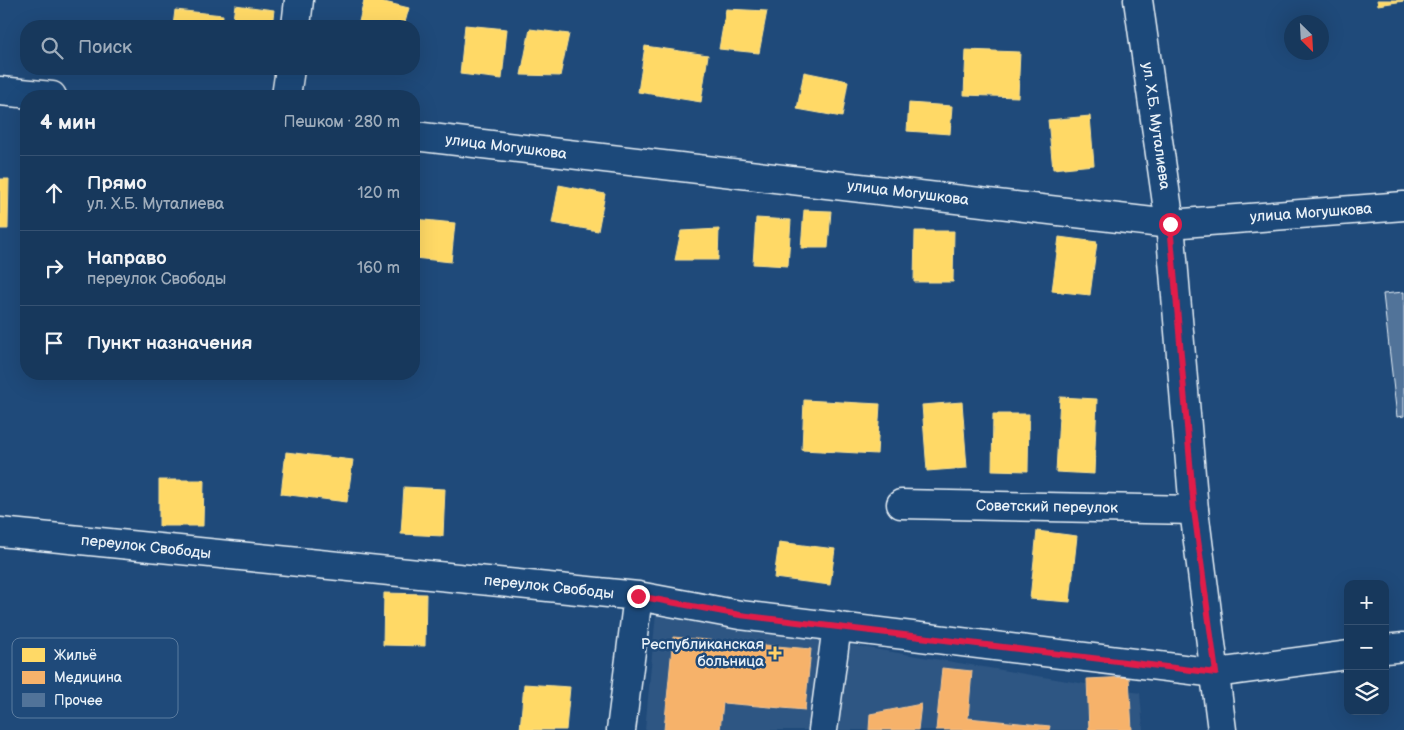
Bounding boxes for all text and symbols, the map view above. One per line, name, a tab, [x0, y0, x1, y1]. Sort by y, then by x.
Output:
north arrow	[1284, 15, 1329, 60]
search box	[20, 20, 420, 75]
icon: search	[38, 34, 66, 62]
text: Поиск	[78, 36, 132, 59]
street label: ул. Х.Б. Муталиева	[1138, 61, 1174, 191]
text: 4 мин	[40, 110, 96, 135]
text: Пешком · 280 m	[283, 113, 400, 132]
street label: улица Могушкова	[444, 130, 568, 164]
text: Прямо	[87, 172, 147, 195]
street label: улица Могушкова	[846, 176, 970, 210]
icon: ahead	[40, 179, 68, 207]
text: 120 m	[357, 184, 400, 203]
text: ул. Х.Б. Муталиева	[87, 195, 224, 214]
street label: улица Могушкова	[1249, 199, 1373, 227]
route start	[1159, 213, 1182, 236]
text: Направо	[87, 247, 167, 270]
icon: right	[40, 254, 68, 282]
text: 160 m	[357, 259, 400, 278]
text: переулок Свободы	[87, 270, 226, 289]
icon: arrive	[40, 329, 68, 357]
text: Пункт назначения	[87, 332, 252, 355]
street label: Советский переулок	[976, 496, 1118, 518]
street label: переулок Свободы	[80, 531, 212, 563]
street label: переулок Свободы	[483, 571, 615, 603]
map controls	[1344, 580, 1389, 715]
button: +	[1344, 580, 1389, 625]
route end	[627, 585, 650, 608]
button: −	[1344, 625, 1389, 670]
place label: Республиканская больница	[641, 635, 764, 671]
legend	[12, 638, 178, 718]
marker: Республиканская больница	[768, 646, 782, 660]
text: Жильё	[54, 647, 97, 664]
text: Медицина	[54, 669, 123, 686]
button: layers	[1344, 670, 1389, 715]
text: Прочее	[54, 692, 103, 709]

